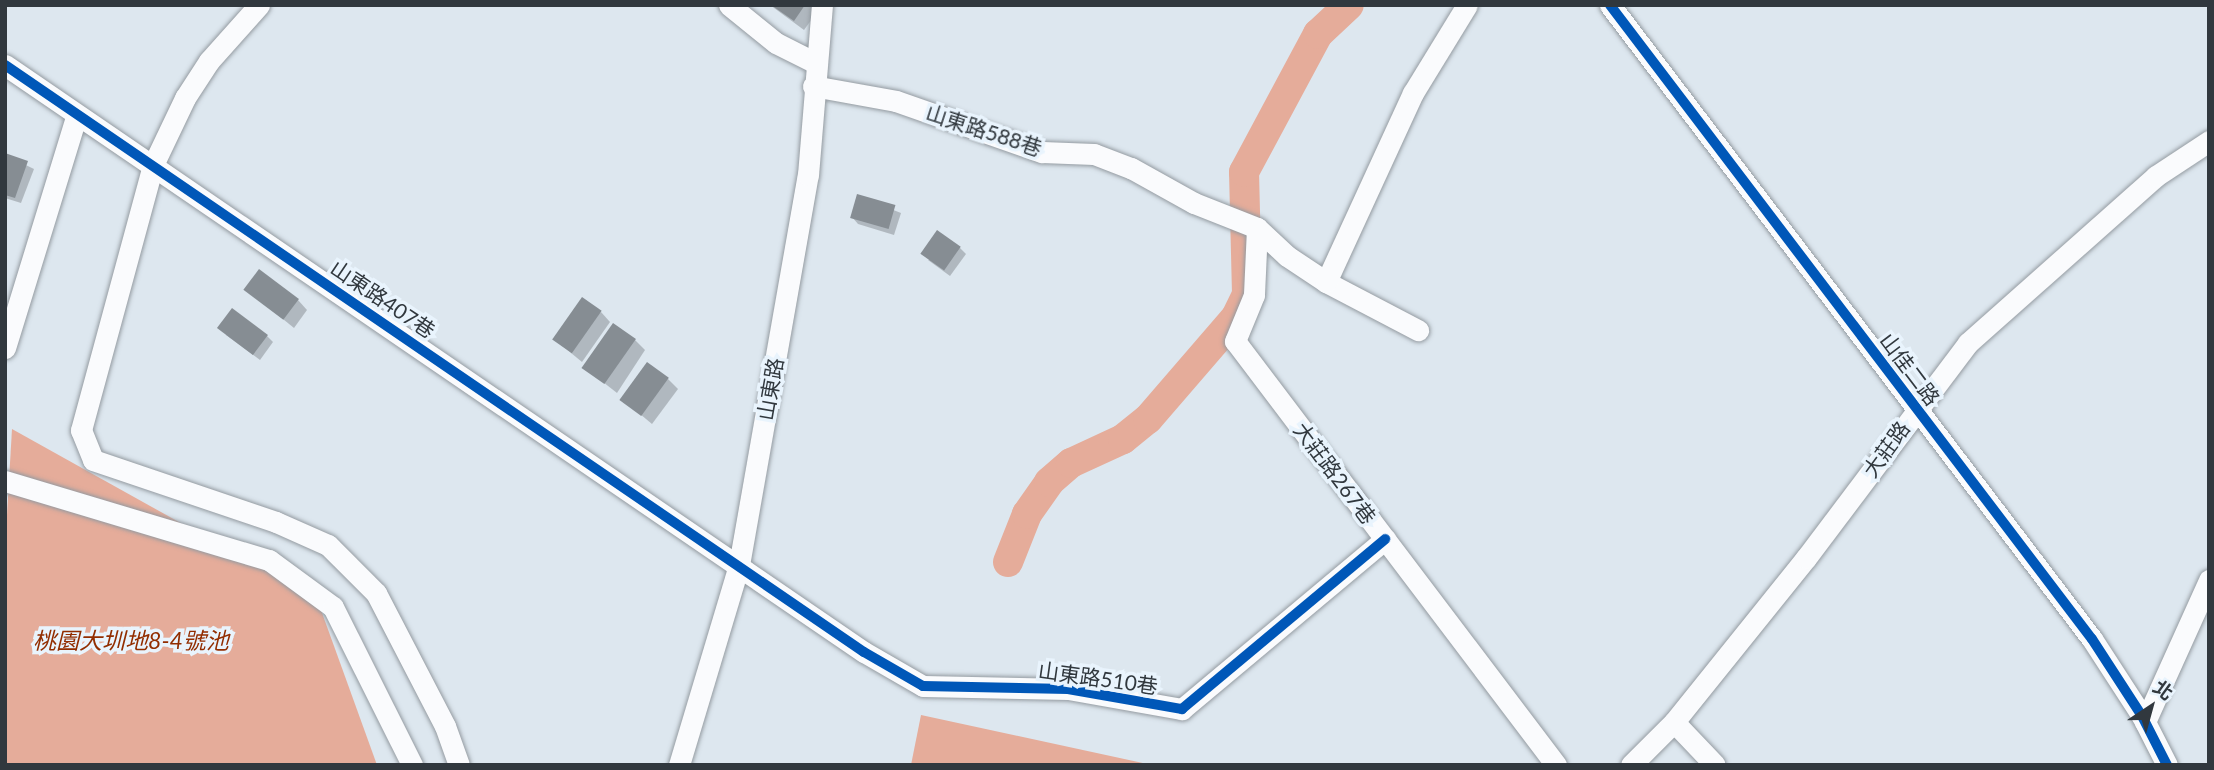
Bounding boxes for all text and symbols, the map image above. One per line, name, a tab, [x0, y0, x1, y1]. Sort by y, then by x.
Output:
street label: 山東路588巷	[923, 99, 1045, 161]
street label: 山東路407巷	[326, 255, 440, 343]
street label: 山佳二路	[1875, 328, 1945, 410]
street label: 山東路	[752, 356, 788, 422]
street label: 大莊路	[1857, 416, 1915, 482]
street label: 大莊路267巷	[1289, 417, 1381, 529]
water label: 桃園大圳地8-4號池	[33, 626, 229, 654]
street label: 山東路510巷	[1037, 657, 1159, 699]
north arrow	[2116, 672, 2186, 742]
text: 北	[2149, 675, 2178, 704]

